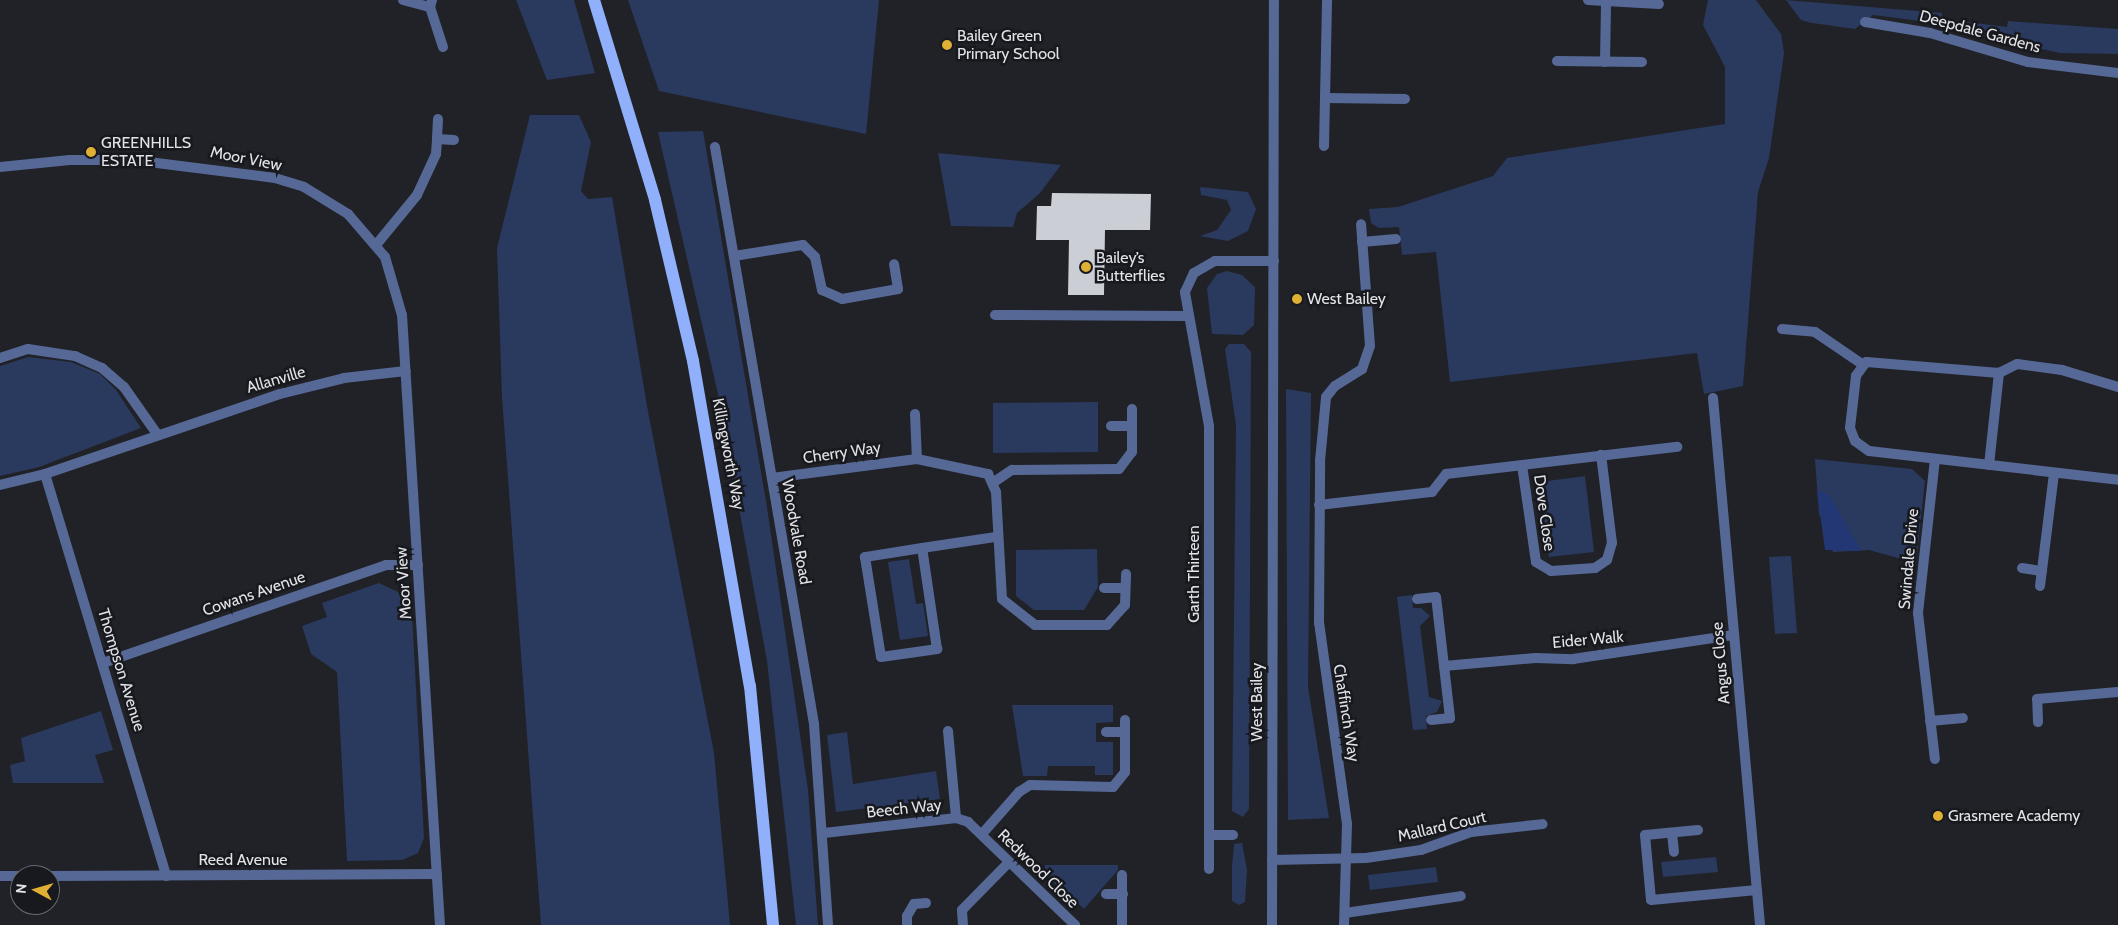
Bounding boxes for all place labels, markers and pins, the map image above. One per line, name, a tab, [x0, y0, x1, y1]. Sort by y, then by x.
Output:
place label: Bailey Green Primary School	[957, 26, 1060, 64]
marker: Bailey Green Primary School	[941, 39, 953, 51]
place label: GREENHILLS ESTATE	[101, 133, 191, 171]
marker: GREENHILLS ESTATE	[85, 146, 97, 158]
place label: Bailey’s Butterflies	[1096, 248, 1165, 286]
marker: Bailey’s Butterflies	[1080, 261, 1092, 273]
place label: West Bailey	[1307, 289, 1386, 309]
marker: West Bailey	[1291, 293, 1303, 305]
place label: Grasmere Academy	[1948, 806, 2080, 826]
marker: Grasmere Academy	[1932, 810, 1944, 822]

